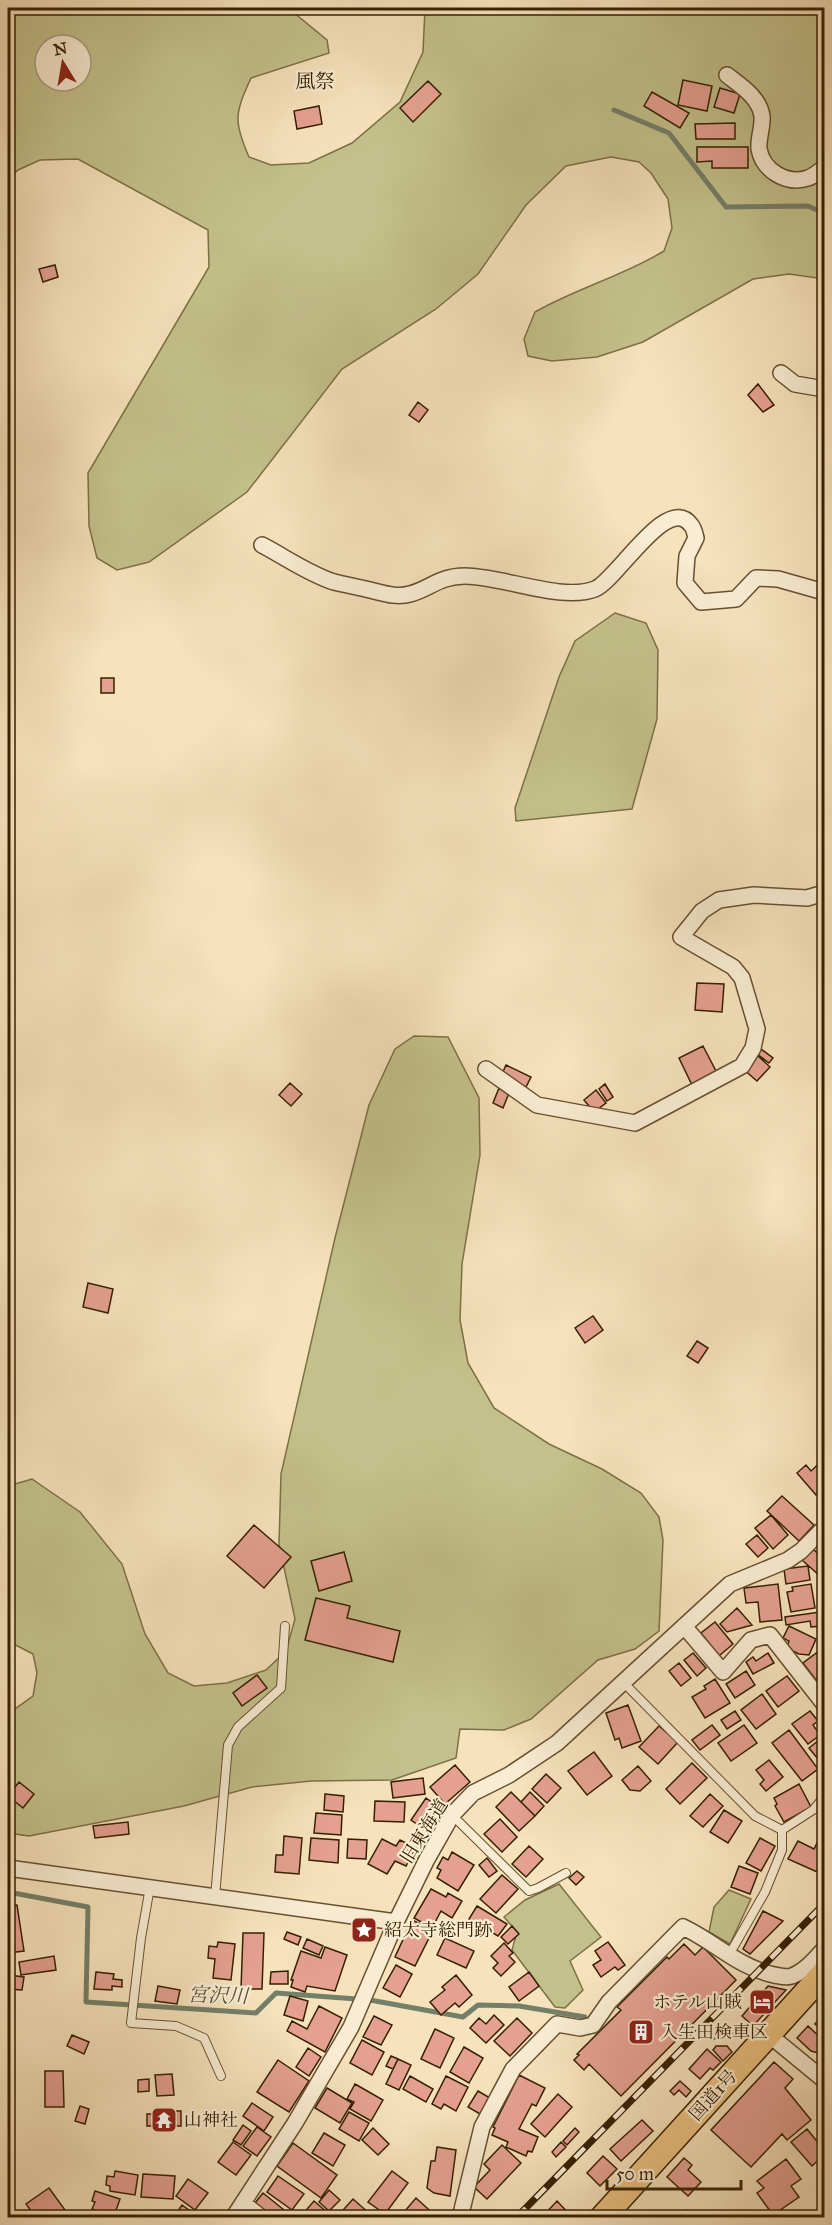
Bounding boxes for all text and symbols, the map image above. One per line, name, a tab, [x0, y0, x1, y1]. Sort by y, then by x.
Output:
north arrow	[33, 33, 93, 93]
text: N	[52, 38, 69, 59]
district label: 風祭	[295, 69, 335, 93]
street label: 旧東海道	[396, 1795, 452, 1867]
place icon: 紹太寺総門跡	[349, 1915, 379, 1945]
place label: 紹太寺総門跡	[384, 1919, 492, 1941]
water label: 宮沢川	[188, 1982, 250, 2008]
hotel icon: ホテル山賊	[747, 1987, 777, 2017]
place label: ホテル山賊	[653, 1991, 742, 2013]
building icon: 入生田検車区	[626, 2017, 656, 2047]
place label: 入生田検車区	[660, 2021, 768, 2043]
street label: 国道1号	[684, 2065, 742, 2125]
temple icon: 山神社	[149, 2105, 179, 2135]
place label: 山神社	[184, 2109, 238, 2131]
scale bar	[607, 2153, 740, 2191]
text: 50 m	[616, 2163, 654, 2185]

